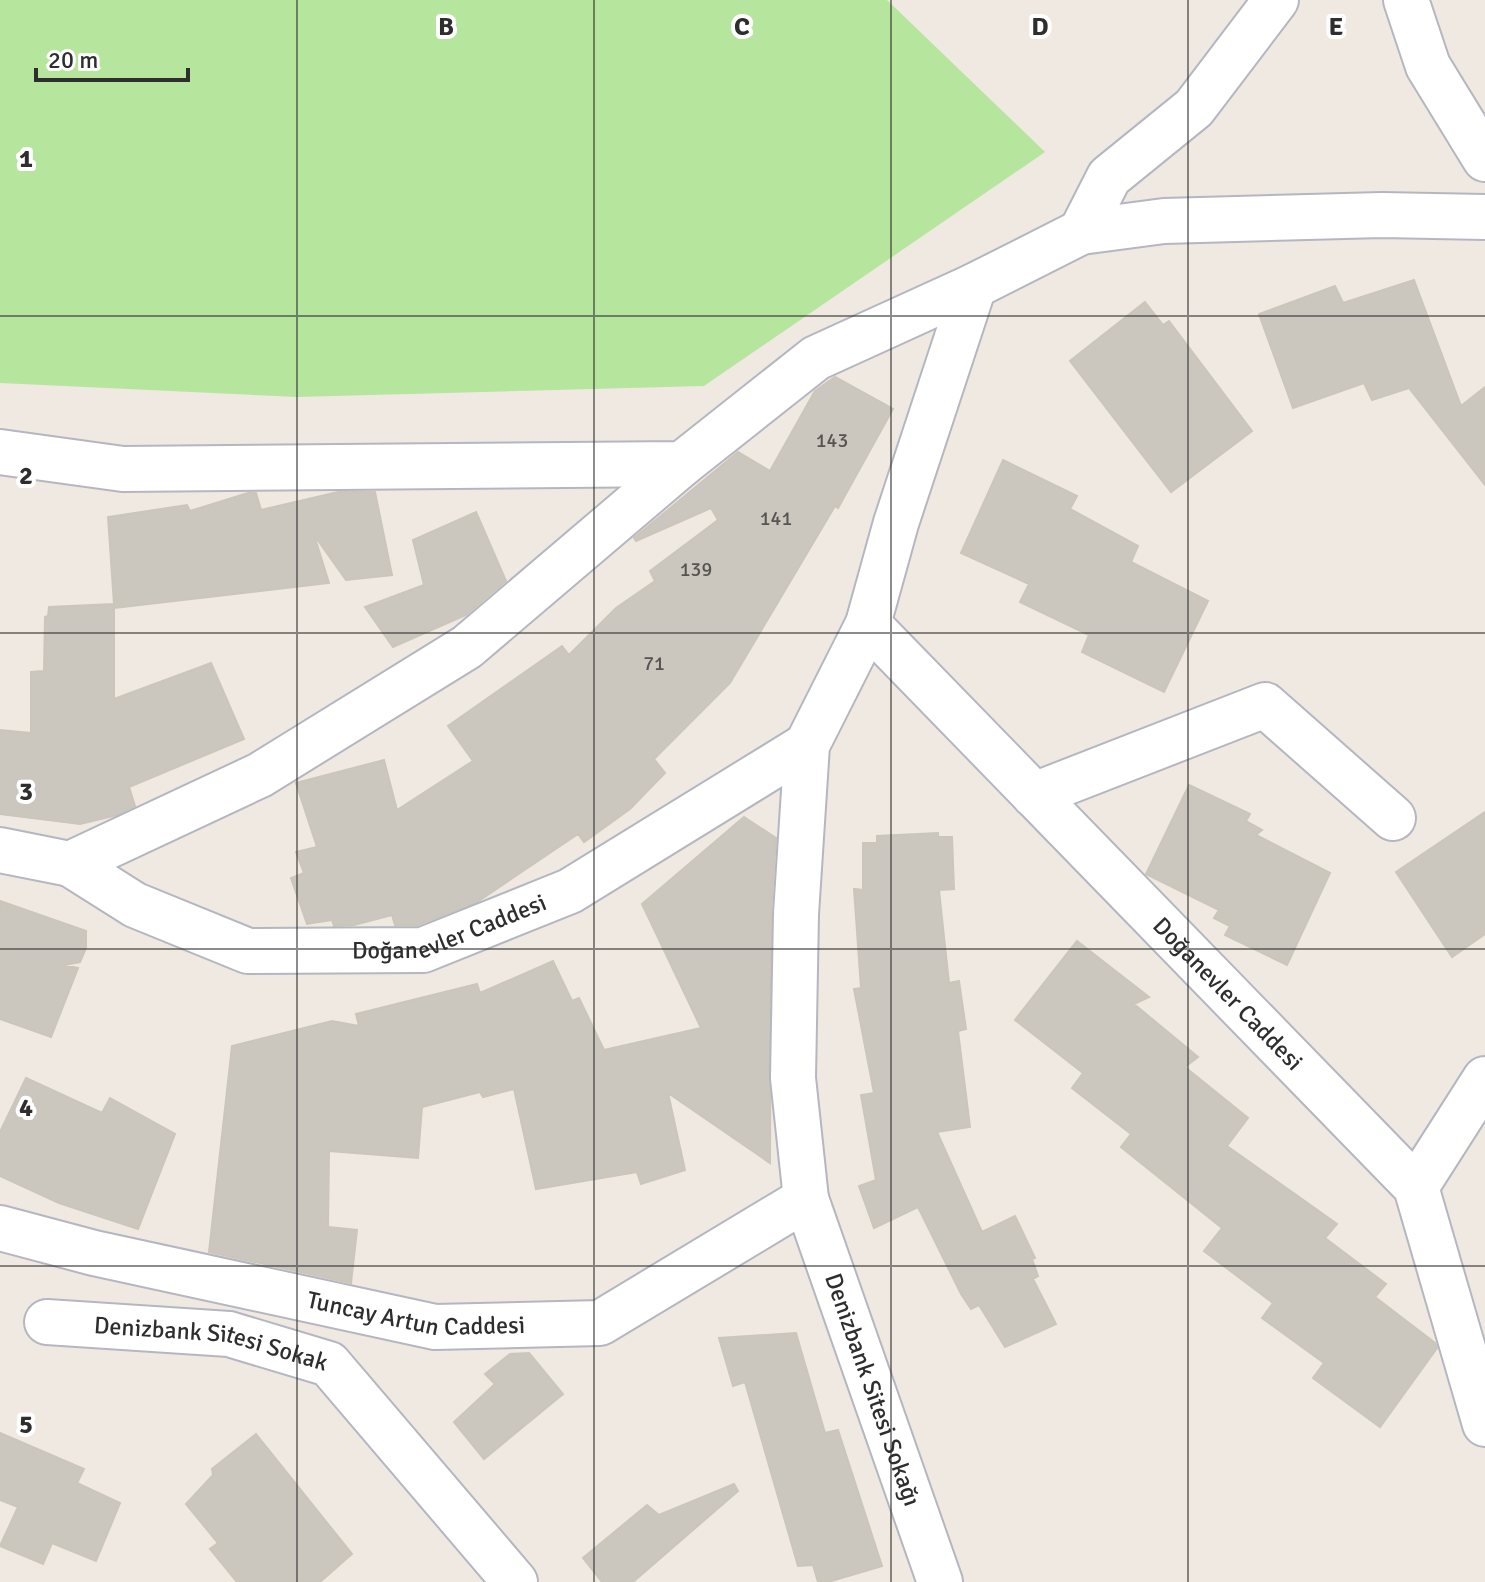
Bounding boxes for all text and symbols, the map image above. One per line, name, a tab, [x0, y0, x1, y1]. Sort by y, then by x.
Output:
text: B	[438, 11, 454, 43]
text: C	[734, 11, 750, 43]
text: D	[1031, 11, 1049, 43]
text: E	[1329, 11, 1343, 43]
scale bar	[36, 32, 188, 82]
text: 20 m	[48, 45, 98, 75]
text: 1	[19, 143, 33, 175]
house number: 143	[816, 428, 848, 453]
text: 2	[19, 460, 33, 492]
house number: 141	[760, 506, 792, 531]
house number: 139	[680, 557, 712, 582]
house number: 71	[643, 651, 665, 676]
text: 3	[19, 776, 33, 808]
street label: Doğanevler Caddesi	[352, 887, 551, 966]
street label: Doğanevler Caddesi	[1147, 911, 1309, 1077]
text: 4	[19, 1092, 33, 1124]
street label: Denizbank Sitesi Sokağı	[818, 1269, 927, 1510]
street label: Tuncay Artun Caddesi	[304, 1285, 525, 1342]
street label: Denizbank Sitesi Sokak	[93, 1310, 331, 1378]
text: 5	[19, 1409, 33, 1441]

